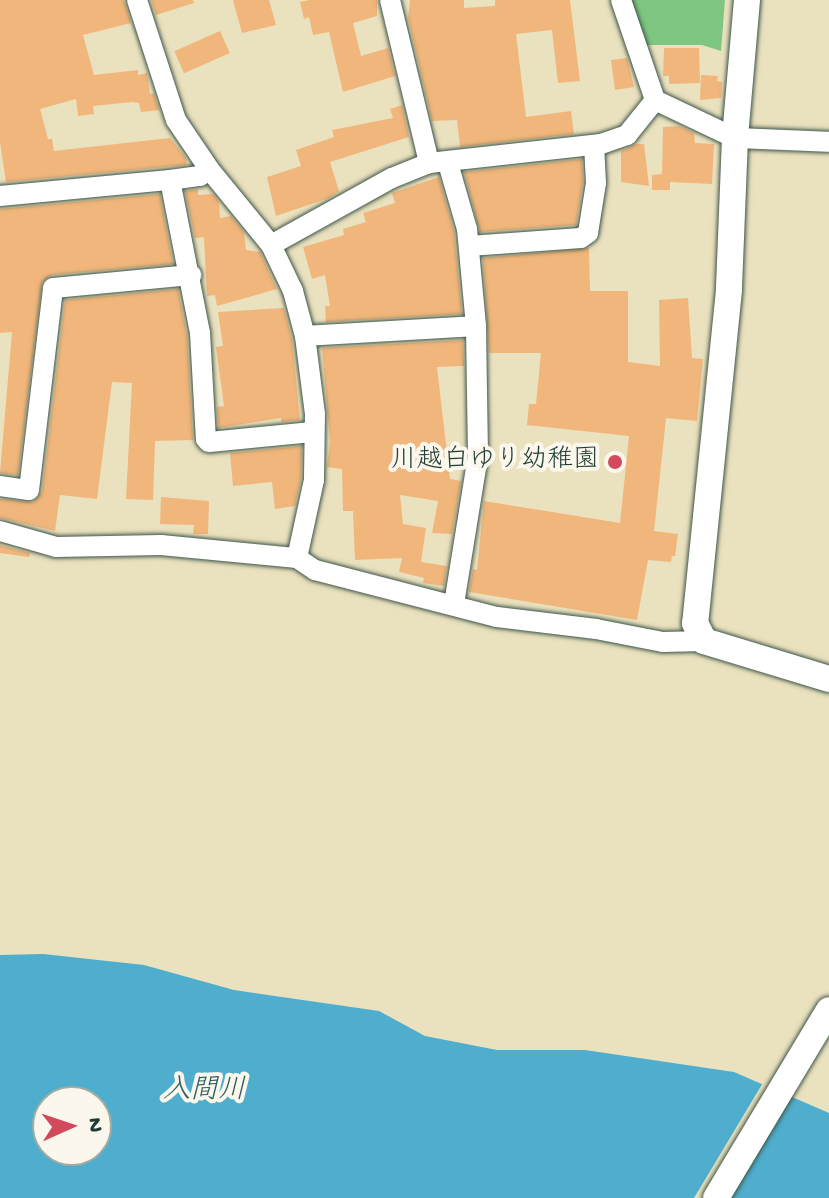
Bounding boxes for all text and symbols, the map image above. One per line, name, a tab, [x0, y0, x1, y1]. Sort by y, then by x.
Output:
place label: 川越白ゆり幼稚園	[391, 446, 599, 478]
marker: 川越白ゆり幼稚園	[606, 453, 624, 471]
water label: 入間川	[162, 1075, 246, 1109]
north arrow	[32, 1086, 112, 1166]
text: N	[81, 1117, 107, 1133]

